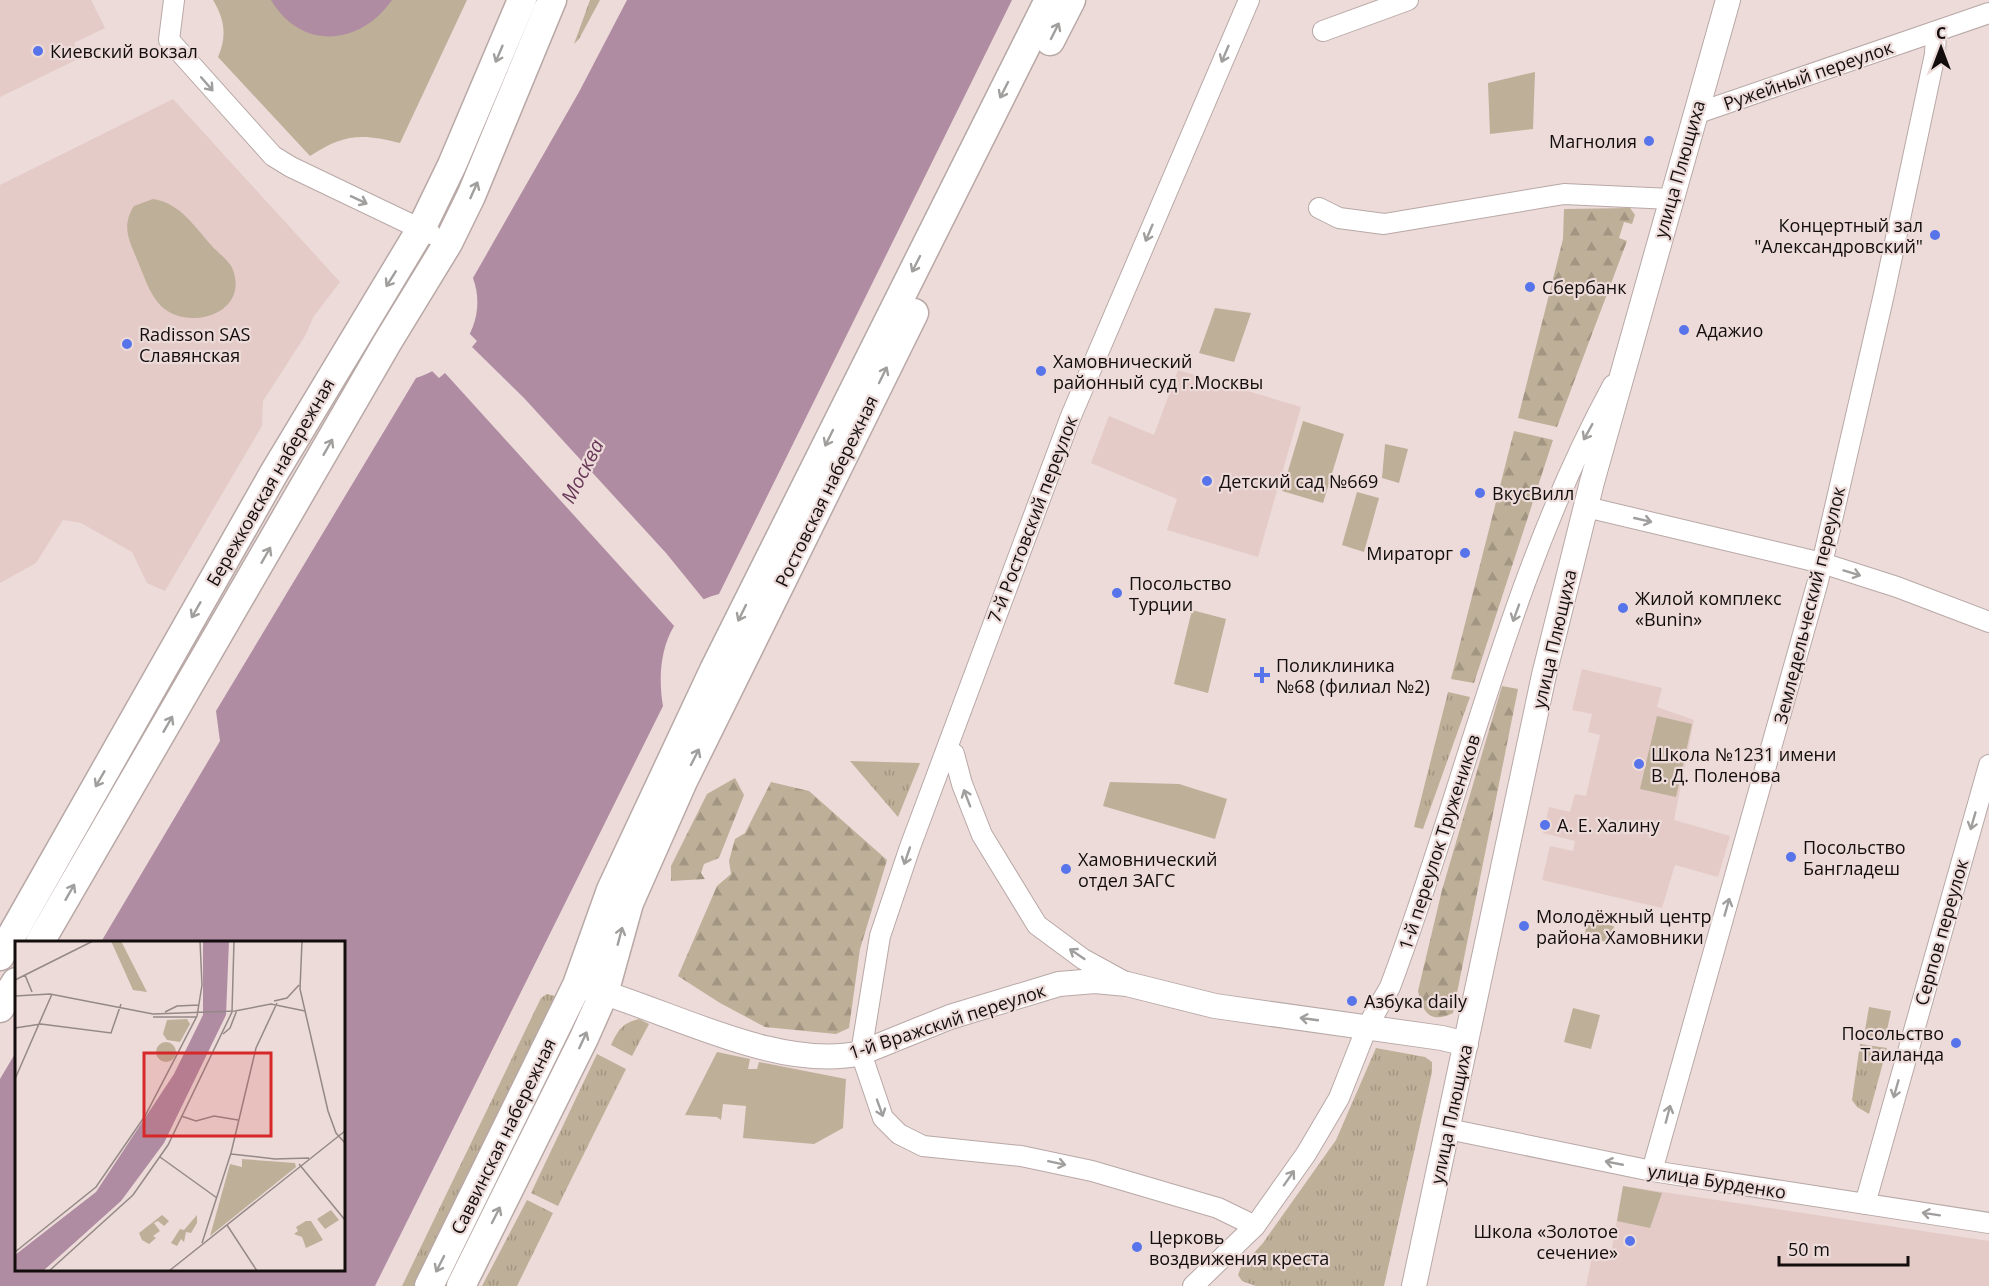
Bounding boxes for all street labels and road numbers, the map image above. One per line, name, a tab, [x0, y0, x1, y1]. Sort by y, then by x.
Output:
street label: Ружейный переулок	[1720, 34, 1897, 115]
street label: улица Плющиха	[1648, 97, 1710, 241]
street label: Бережковская набережная	[201, 374, 339, 590]
street label: Ростовская набережная	[769, 391, 883, 591]
street label: 7-й Ростовский переулок	[981, 412, 1083, 626]
street label: Земледельческий переулок	[1768, 483, 1850, 726]
street label: улица Плющиха	[1526, 567, 1582, 711]
street label: 1-й переулок Тружеников	[1393, 731, 1485, 953]
street label: Серпов переулок	[1909, 855, 1974, 1008]
street label: 1-й Вражский переулок	[846, 978, 1049, 1064]
street label: Саввинская набережная	[445, 1034, 561, 1238]
street label: улица Плющиха	[1424, 1042, 1478, 1186]
street label: улица Бурденко	[1646, 1158, 1788, 1204]

